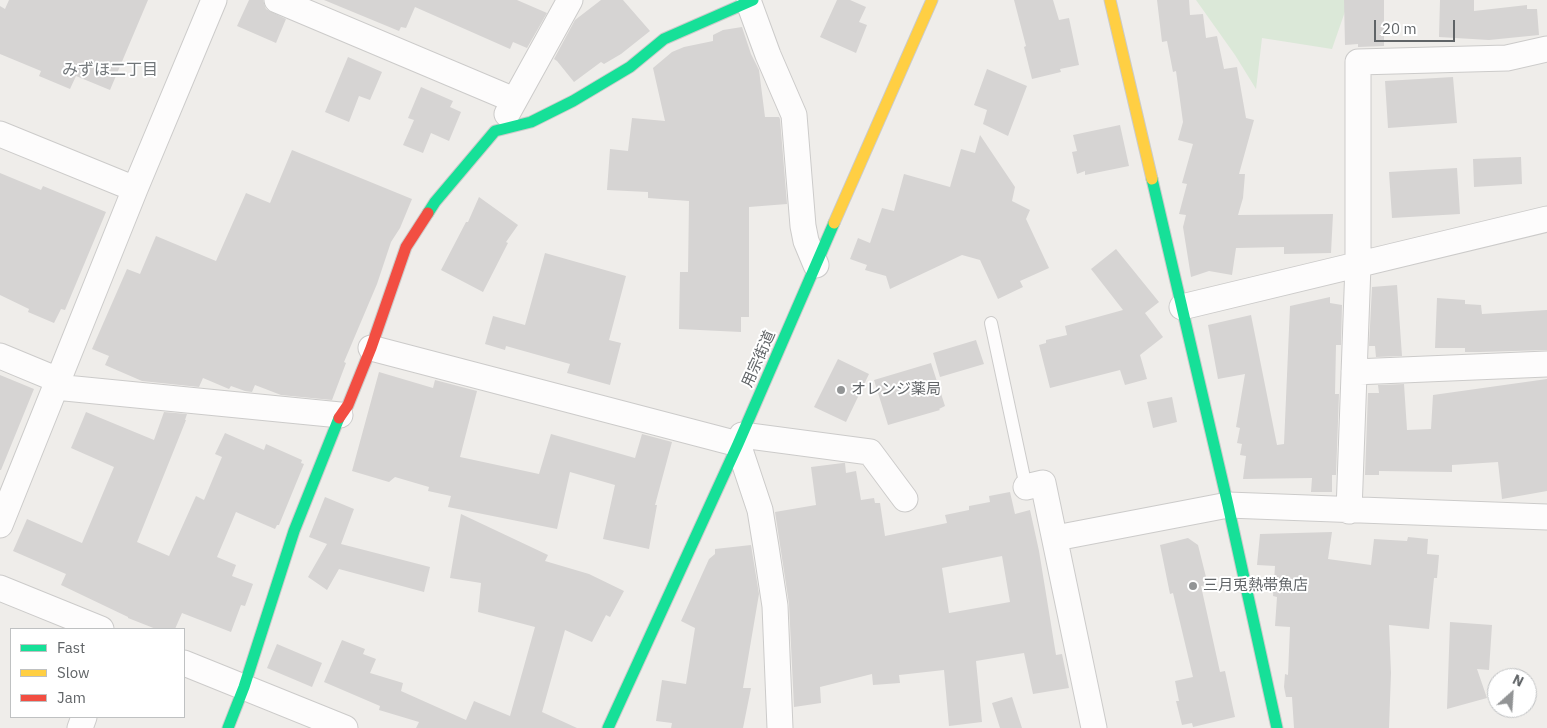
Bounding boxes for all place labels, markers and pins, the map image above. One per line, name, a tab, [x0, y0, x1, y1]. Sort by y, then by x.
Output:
place label: オレンジ薬局	[851, 381, 941, 399]
marker: オレンジ薬局	[835, 384, 847, 396]
place label: 三月兎熱帯魚店	[1203, 577, 1308, 595]
marker: 三月兎熱帯魚店	[1187, 580, 1199, 592]

